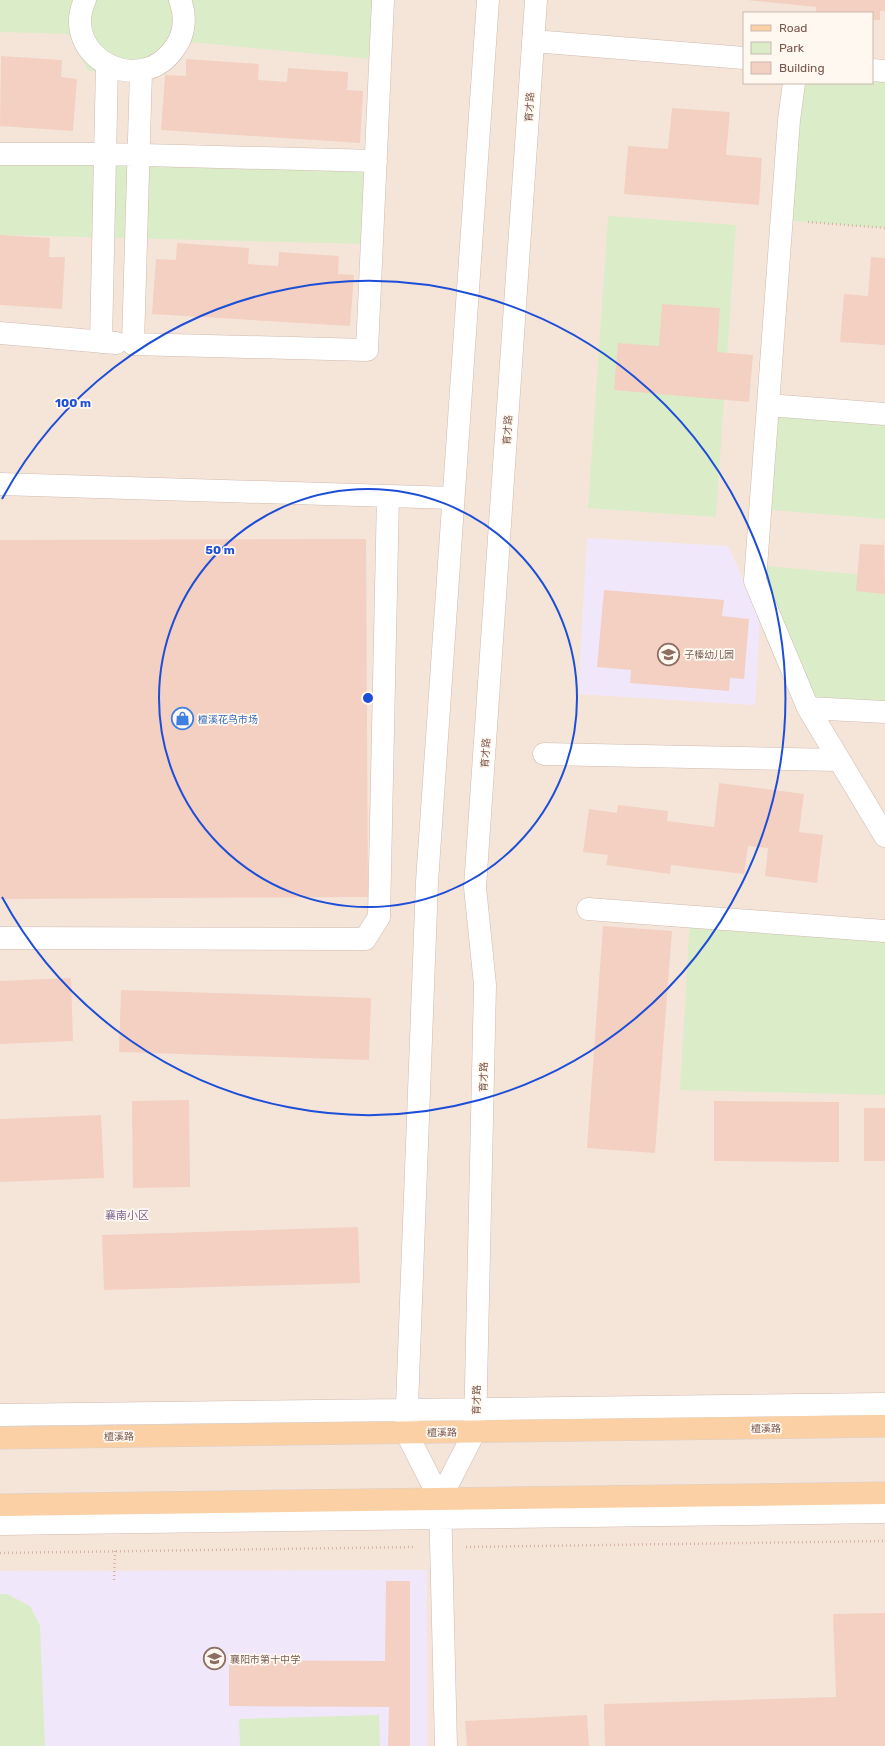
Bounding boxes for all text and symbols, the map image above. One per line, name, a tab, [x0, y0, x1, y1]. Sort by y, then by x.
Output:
legend	[743, 12, 873, 84]
text: Road	[779, 21, 807, 35]
text: Park	[779, 41, 805, 55]
text: Building	[779, 61, 825, 75]
street label: 育才路	[523, 92, 537, 122]
text: 100 m	[55, 396, 91, 410]
street label: 育才路	[501, 415, 515, 445]
text: 50 m	[205, 543, 235, 557]
school or university icon: 子榛幼儿园	[656, 641, 682, 667]
place label: 子榛幼儿园	[684, 649, 734, 661]
centre of rings	[361, 691, 375, 705]
shop icon: 檀溪花鸟市场	[170, 706, 196, 732]
place label: 檀溪花鸟市场	[198, 714, 258, 726]
street label: 育才路	[479, 738, 493, 768]
street label: 育才路	[478, 1062, 490, 1092]
district label: 襄南小区	[105, 1209, 149, 1222]
street label: 育才路	[471, 1385, 483, 1415]
street label: 檀溪路	[751, 1423, 781, 1435]
street label: 檀溪路	[427, 1427, 457, 1439]
street label: 檀溪路	[104, 1431, 134, 1443]
school or university icon: 襄阳市第十中学	[201, 1646, 227, 1672]
place label: 襄阳市第十中学	[230, 1654, 300, 1666]

